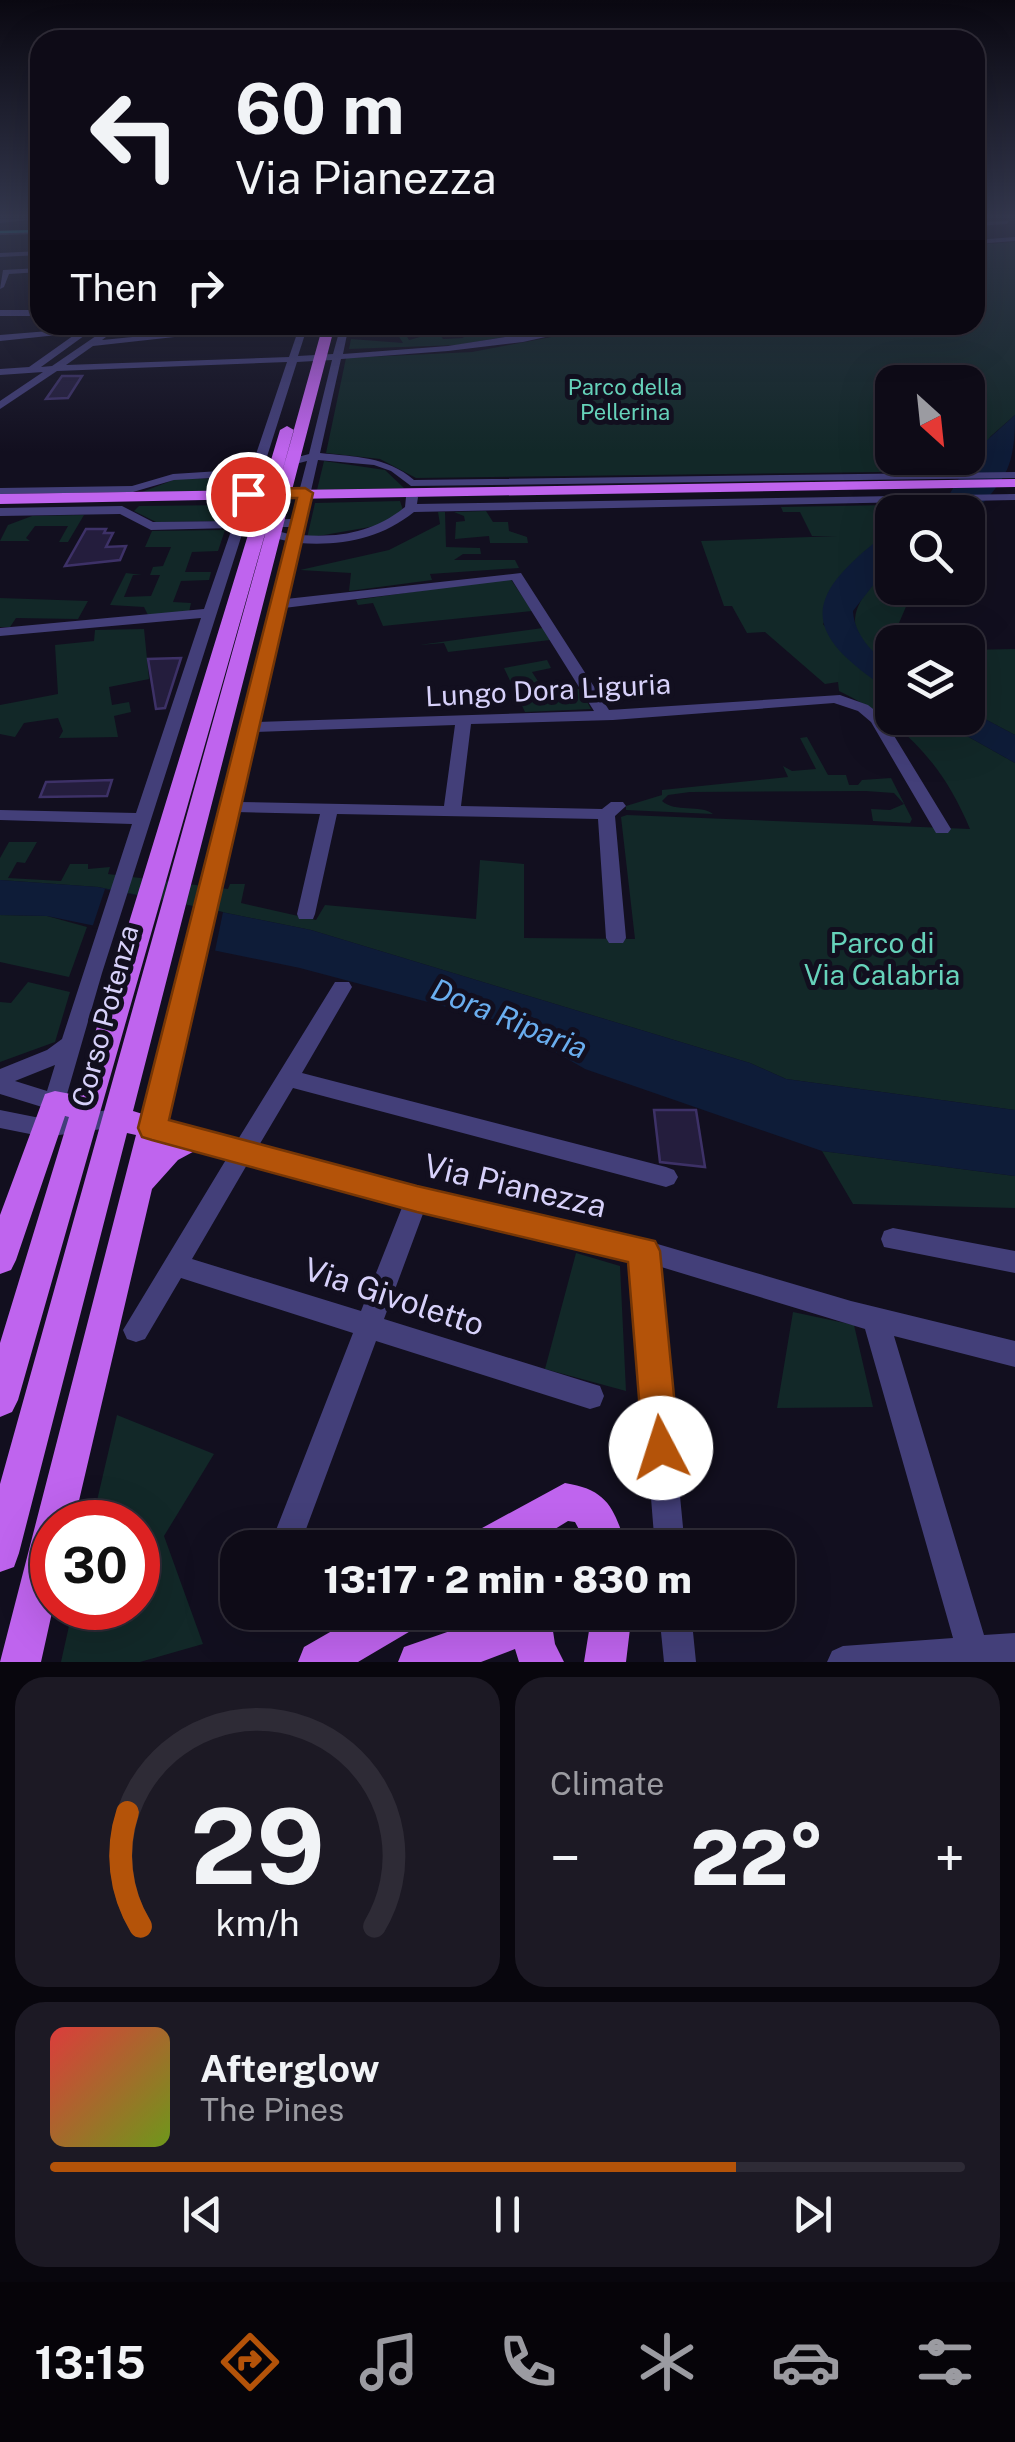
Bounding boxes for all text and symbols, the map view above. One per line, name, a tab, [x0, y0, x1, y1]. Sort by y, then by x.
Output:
text: 60 m	[235, 67, 405, 150]
icon: left	[70, 70, 200, 200]
text: Via Pianezza	[235, 151, 497, 204]
icon: right	[178, 260, 233, 315]
text: Then	[70, 265, 158, 310]
north arrow	[875, 365, 985, 475]
map controls	[875, 365, 985, 735]
park label: Parco della Pellerina	[568, 374, 682, 425]
pin	[206, 452, 291, 537]
icon: arrive	[221, 467, 276, 522]
button: search	[875, 495, 985, 605]
button: layers	[875, 625, 985, 735]
street label: Lungo Dora Liguria	[424, 667, 672, 712]
street label: Corso Potenza	[64, 921, 145, 1110]
park label: Parco di Via Calabria	[804, 926, 960, 991]
water label: Dora Riparia	[426, 970, 593, 1066]
street label: Via Pianezza	[420, 1147, 610, 1224]
street label: Via Givoletto	[299, 1250, 489, 1343]
position arrow	[609, 1396, 713, 1500]
speed limit sign: 30	[30, 1500, 160, 1630]
text: 13:17 · 2 min · 830 m	[323, 1557, 692, 1602]
text: Climate	[550, 1765, 664, 1802]
text: 29	[190, 1785, 325, 1907]
text: 22°	[691, 1814, 824, 1902]
text: −	[550, 1826, 581, 1890]
text: +	[935, 1826, 965, 1890]
text: km/h	[215, 1902, 300, 1944]
text: Afterglow	[200, 2046, 380, 2091]
text: The Pines	[200, 2091, 344, 2128]
icon: previous	[175, 2187, 230, 2242]
icon: pause	[480, 2187, 535, 2242]
icon: next	[785, 2187, 840, 2242]
icon: directions	[215, 2327, 285, 2397]
icon: music	[354, 2327, 424, 2397]
icon: phone	[493, 2327, 563, 2397]
icon: climate	[632, 2327, 702, 2397]
icon: car	[771, 2327, 841, 2397]
icon: filters	[910, 2327, 980, 2397]
text: 13:15	[35, 2336, 146, 2389]

